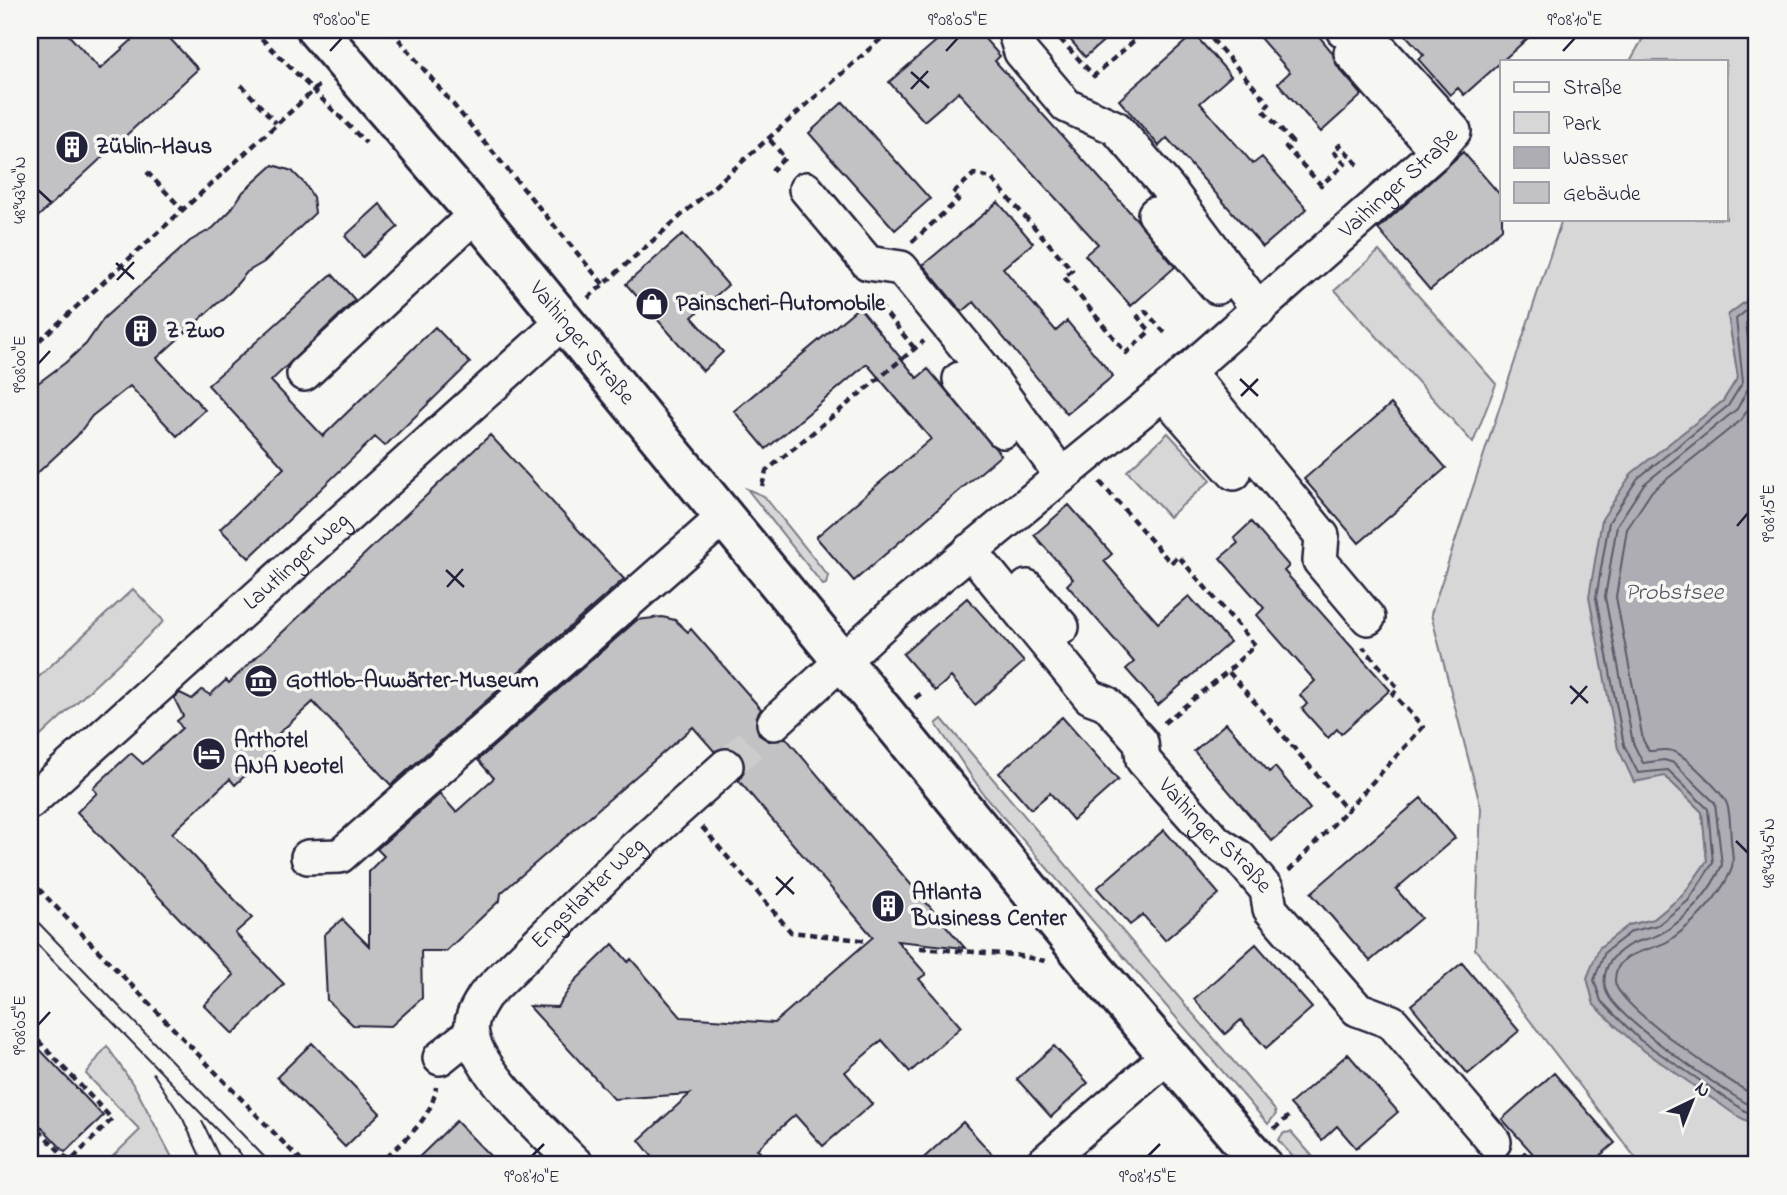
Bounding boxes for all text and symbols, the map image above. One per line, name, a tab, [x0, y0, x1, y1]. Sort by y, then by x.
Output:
text: 9°08'00"E	[313, 8, 371, 34]
text: 9°08'05"E	[928, 8, 988, 34]
text: 9°08'10"E	[1547, 8, 1603, 34]
legend	[1500, 60, 1728, 220]
text: Straße	[1563, 74, 1622, 104]
text: Park	[1563, 110, 1602, 140]
street label: Vaihinger Straße	[1331, 120, 1467, 247]
building icon: Züblin-Haus	[53, 128, 91, 166]
place label: Züblin-Haus	[96, 131, 212, 164]
text: Wasser	[1563, 144, 1628, 174]
text: 48°43'40"N	[8, 156, 34, 224]
text: Gebäude	[1563, 180, 1641, 210]
street label: Vaihinger Straße	[520, 273, 643, 413]
shop icon: Painscheri-Automobile	[633, 285, 671, 323]
place label: Painscheri-Automobile	[676, 288, 886, 321]
building icon: Z Zwo	[122, 312, 160, 350]
place label: Z Zwo	[166, 315, 225, 348]
text: 9°08'00"E	[8, 335, 34, 393]
text: 9°08'15"E	[1757, 484, 1783, 542]
street label: Lautlinger Weg	[236, 505, 358, 619]
water label: Probstsee	[1625, 576, 1724, 611]
museum icon: Gottlob-Auwärter-Museum	[242, 662, 280, 700]
place label: Gottlob-Auwärter-Museum	[286, 665, 539, 698]
place label: Arthotel ANA Neotel	[234, 725, 343, 784]
hotel icon: Arthotel ANA Neotel	[190, 735, 228, 773]
street label: Vaihinger Straße	[1149, 770, 1280, 901]
text: 48°43'45"N	[1757, 818, 1783, 888]
street label: Engstlatter Weg	[524, 830, 654, 957]
place label: Atlanta Business Center	[911, 877, 1068, 936]
building icon: Atlanta Business Center	[869, 887, 907, 925]
text: 9°08'05"E	[8, 995, 34, 1055]
north arrow	[1658, 1066, 1728, 1136]
text: N	[1688, 1076, 1716, 1105]
text: 9°08'10"E	[504, 1165, 560, 1191]
text: 9°08'15"E	[1119, 1165, 1177, 1191]

